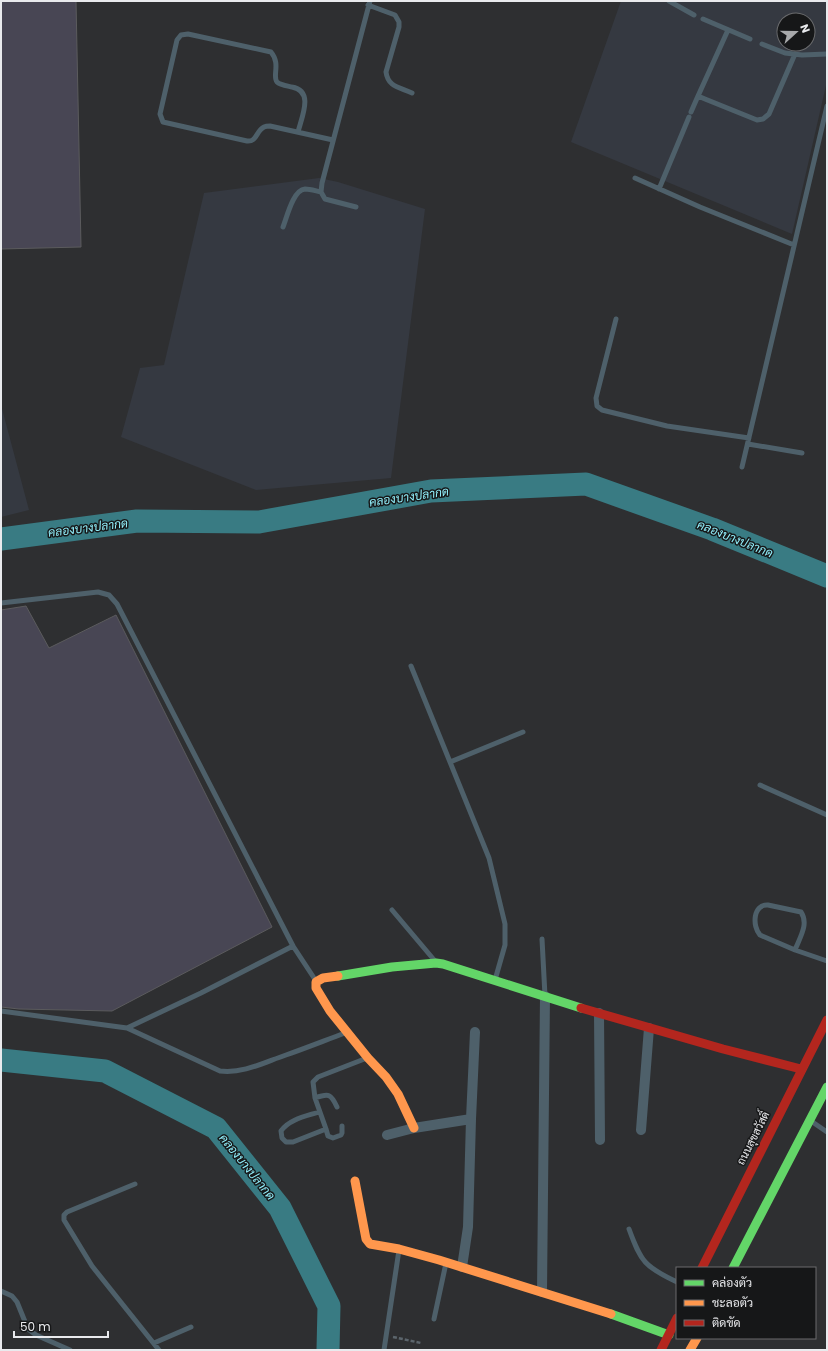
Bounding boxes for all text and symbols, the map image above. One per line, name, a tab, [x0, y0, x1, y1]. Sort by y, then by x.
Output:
north arrow	[776, 12, 816, 52]
text: N	[796, 22, 814, 35]
water label: คลองบางปลากด	[368, 482, 450, 511]
water label: คลองบางปลากด	[47, 514, 129, 541]
water label: คลองบางปลากด	[695, 516, 776, 561]
street label: ถนนสุขสวัสดิ์	[730, 1107, 774, 1168]
water label: คลองบางปลากด	[215, 1130, 279, 1203]
legend	[676, 1267, 816, 1339]
text: คล่องตัว	[712, 1274, 752, 1291]
text: ชะลอตัว	[712, 1294, 753, 1311]
scale bar	[14, 1313, 108, 1339]
text: ติดขัด	[712, 1314, 741, 1331]
text: 50 m	[20, 1318, 51, 1335]

